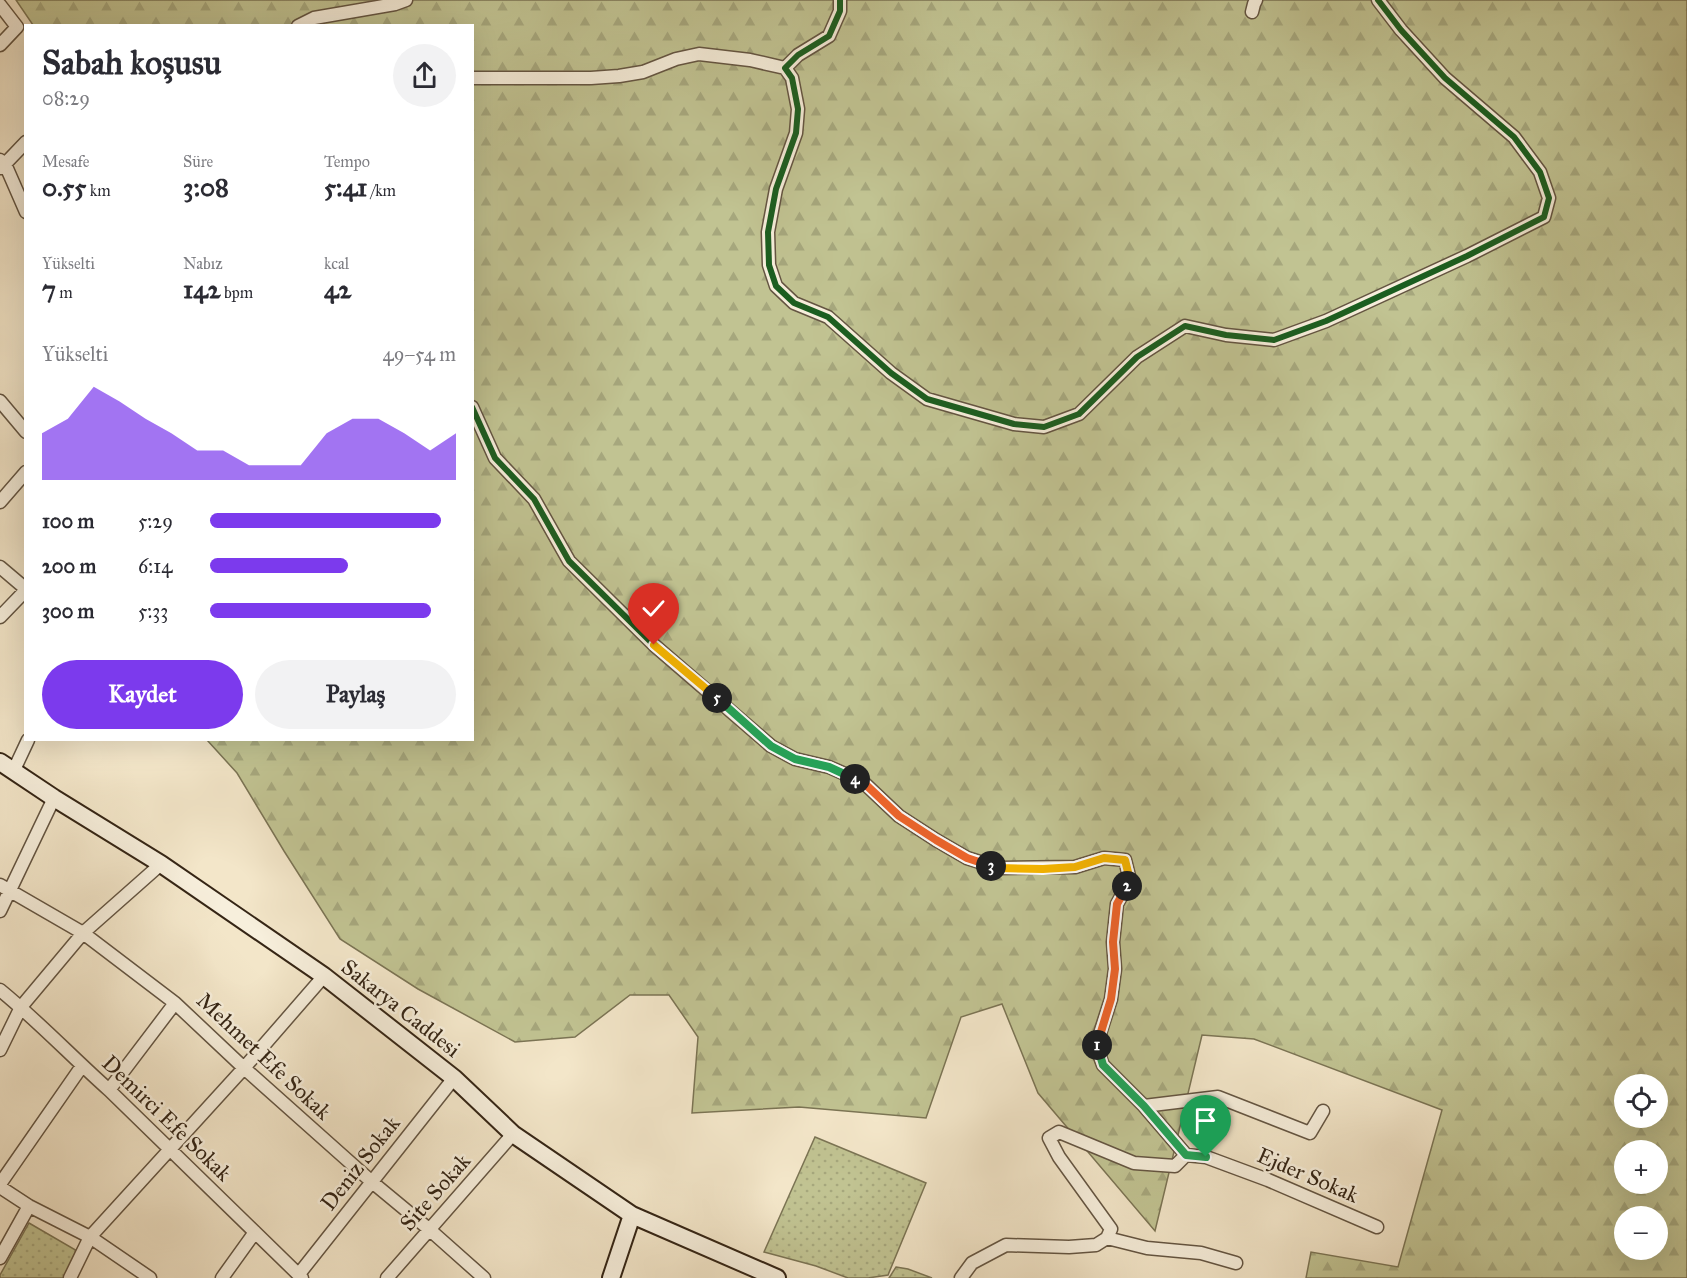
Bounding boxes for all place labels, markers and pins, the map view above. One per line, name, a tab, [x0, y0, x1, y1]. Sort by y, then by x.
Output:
pin	[628, 583, 679, 645]
pin: 5	[702, 683, 732, 713]
pin: 4	[840, 764, 870, 794]
pin: 3	[976, 851, 1006, 881]
pin: 2	[1112, 871, 1142, 901]
pin: 1	[1082, 1030, 1112, 1060]
pin	[1180, 1095, 1231, 1157]

